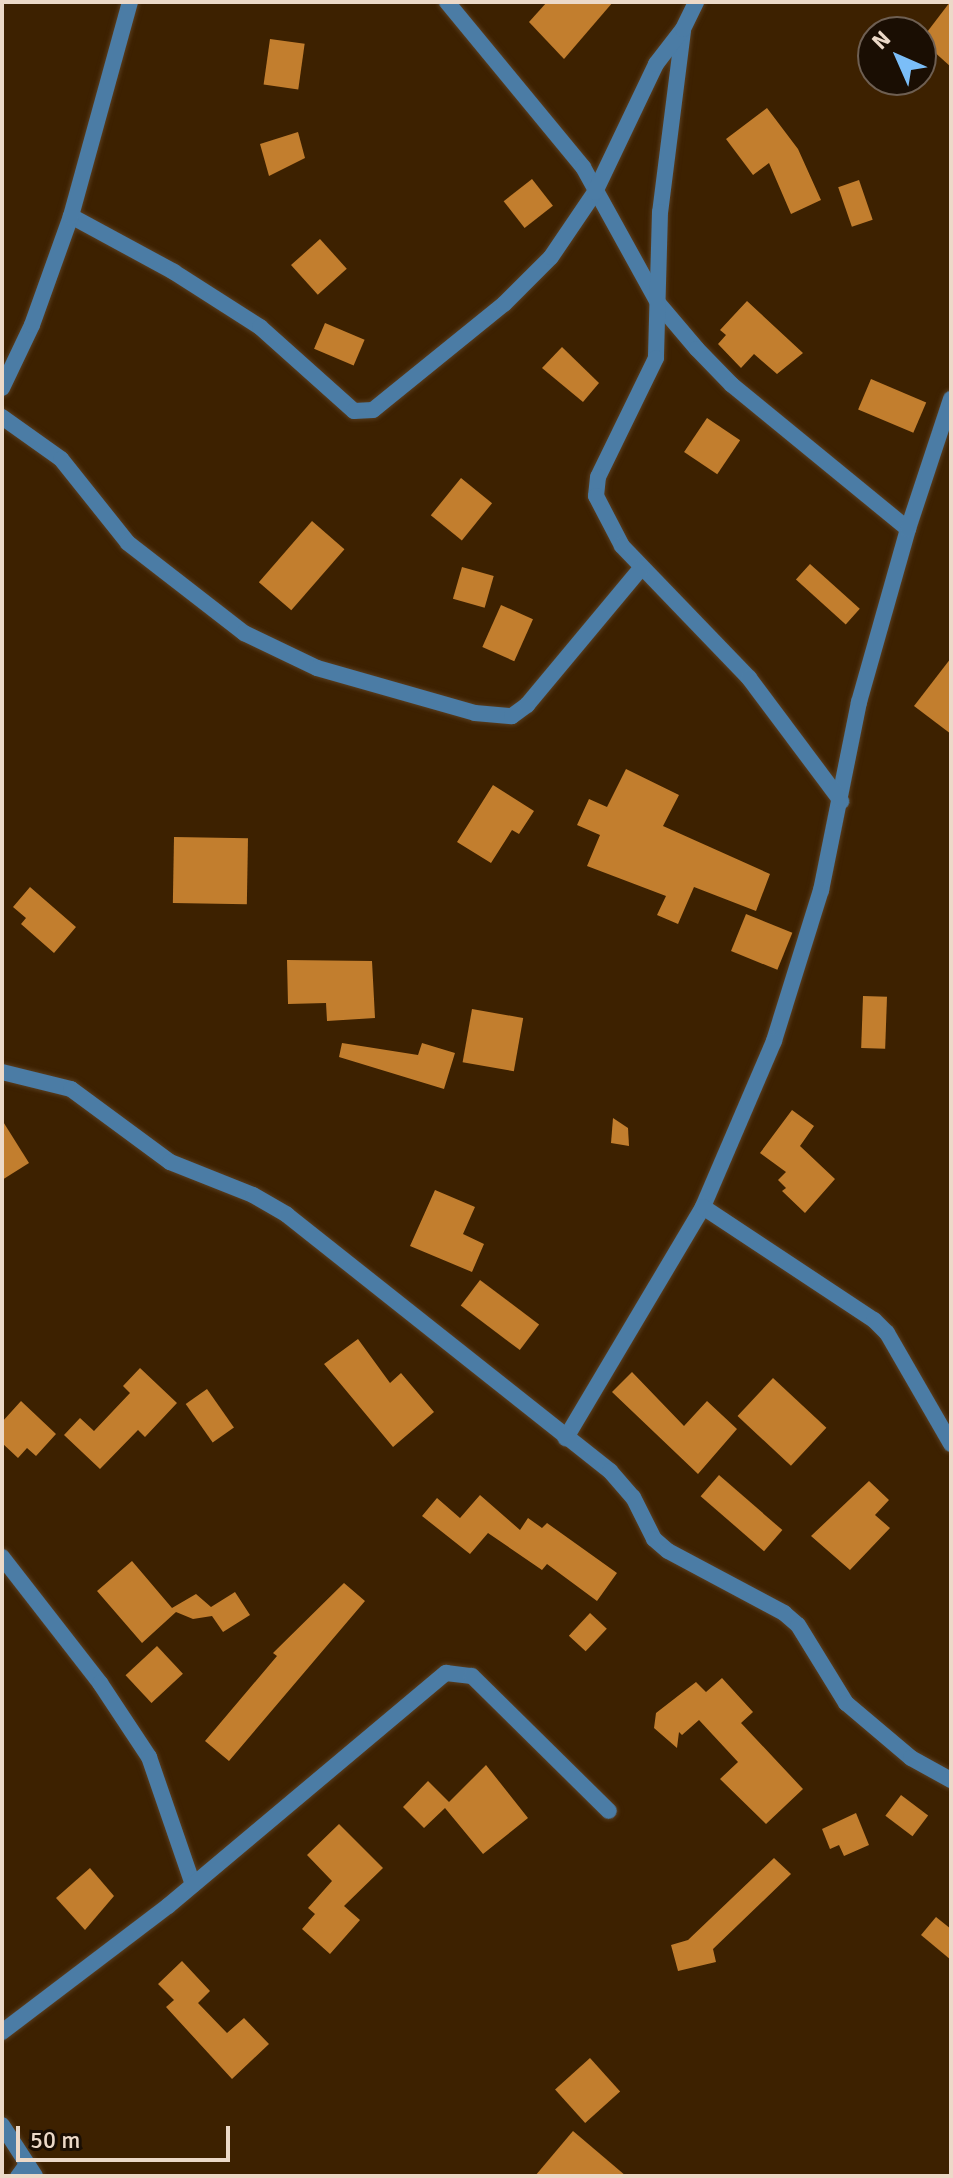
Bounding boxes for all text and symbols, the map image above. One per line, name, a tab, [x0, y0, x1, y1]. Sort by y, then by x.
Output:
north arrow	[857, 16, 937, 96]
text: N	[866, 25, 896, 55]
scale bar	[20, 2110, 234, 2160]
text: 50 m	[30, 2125, 80, 2155]

